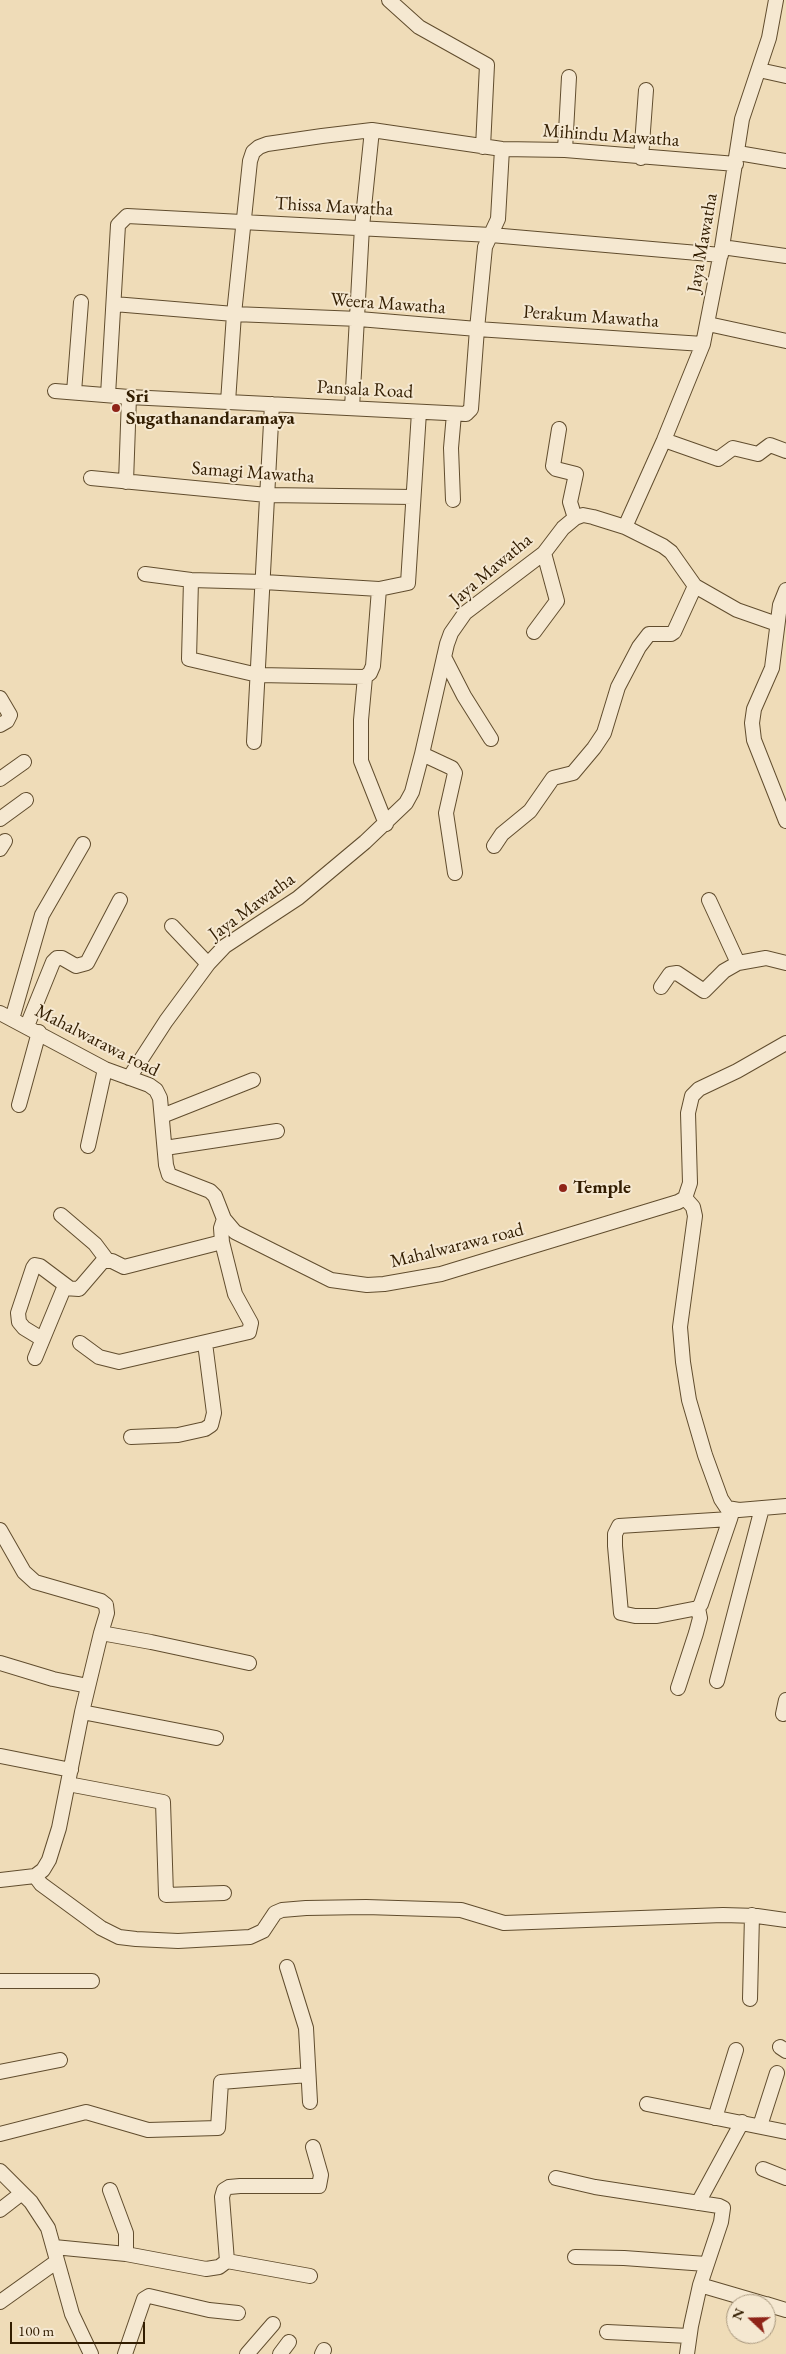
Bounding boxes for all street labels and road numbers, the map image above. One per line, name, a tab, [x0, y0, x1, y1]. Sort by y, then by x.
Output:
street label: Mihindu Mawatha	[542, 120, 680, 152]
street label: Jaya Mawatha	[683, 191, 723, 295]
street label: Thissa Mawatha	[274, 193, 394, 221]
street label: Weera Mawatha	[330, 289, 446, 319]
street label: Perakum Mawatha	[522, 301, 660, 333]
street label: Pansala Road	[316, 376, 414, 404]
street label: Samagi Mawatha	[191, 457, 315, 489]
street label: Jaya Mawatha	[445, 529, 537, 611]
street label: Jaya Mawatha	[205, 868, 299, 946]
street label: Mahalwarawa road	[31, 1000, 163, 1082]
street label: Mahalwarawa road	[388, 1218, 526, 1274]

